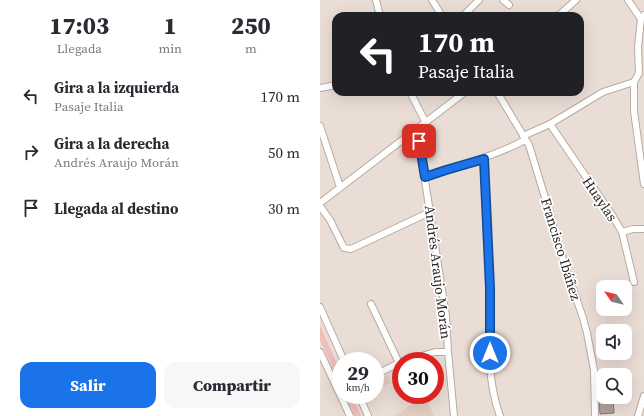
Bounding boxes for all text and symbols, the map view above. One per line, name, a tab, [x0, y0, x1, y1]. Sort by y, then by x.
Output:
text: 17:03	[49, 9, 109, 42]
text: 1	[164, 9, 177, 42]
text: 250	[231, 9, 271, 42]
text: 170 m	[418, 23, 495, 61]
icon: left	[352, 28, 404, 80]
text: Llegada	[57, 40, 102, 57]
text: min	[158, 40, 182, 57]
text: m	[245, 40, 257, 57]
text: Pasaje Italia	[418, 59, 515, 84]
text: Gira a la izquierda	[54, 77, 179, 98]
icon: left	[20, 85, 42, 107]
text: 170 m	[260, 86, 300, 107]
text: Pasaje Italia	[54, 98, 124, 115]
pin	[402, 124, 436, 158]
icon: arrive	[408, 130, 430, 152]
text: Gira a la derecha	[54, 133, 169, 154]
icon: right	[20, 141, 42, 163]
text: 50 m	[268, 142, 300, 163]
text: Andrés Araujo Morán	[54, 154, 179, 171]
street label: Huaylas	[578, 173, 622, 225]
street label: Francisco Ibáñez	[536, 195, 586, 303]
icon: arrive	[20, 197, 42, 219]
text: Llegada al destino	[54, 198, 179, 219]
text: 30 m	[268, 198, 300, 219]
street label: Andrés Araujo Morán	[420, 204, 456, 340]
north arrow	[596, 280, 632, 316]
map controls	[596, 280, 632, 404]
button: sound	[596, 324, 632, 360]
position arrow	[469, 332, 511, 374]
speed limit sign: 30	[392, 352, 444, 404]
text: 29	[347, 359, 369, 387]
button: Salir	[20, 362, 156, 408]
button: Compartir	[164, 362, 300, 408]
button: search	[596, 368, 632, 404]
text: km/h	[346, 381, 370, 394]

